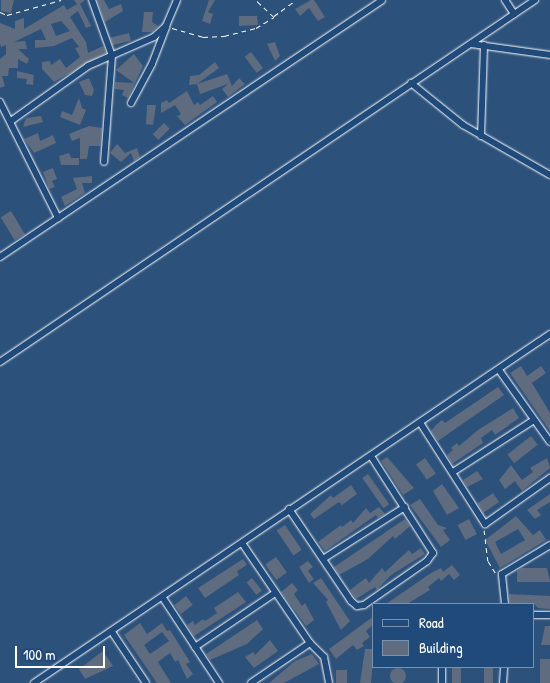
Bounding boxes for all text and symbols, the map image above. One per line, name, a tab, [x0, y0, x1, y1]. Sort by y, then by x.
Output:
legend	[372, 603, 535, 668]
text: Road	[419, 612, 444, 633]
scale bar	[18, 636, 108, 668]
text: Building	[419, 637, 463, 658]
text: 100 m	[23, 644, 56, 665]

